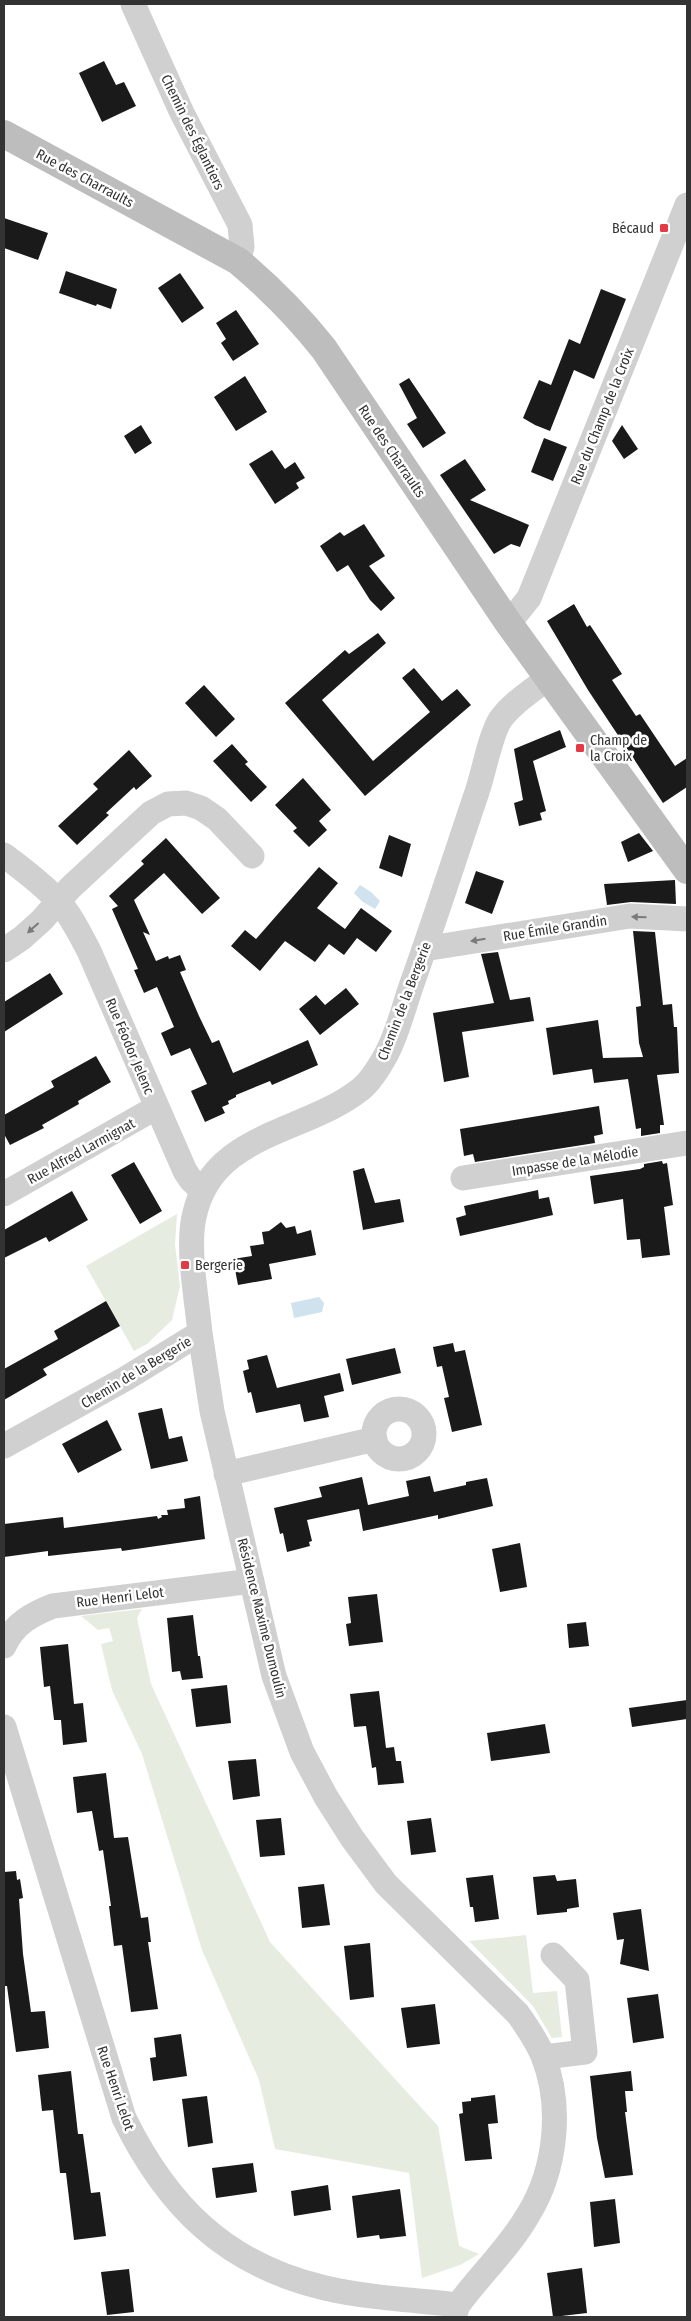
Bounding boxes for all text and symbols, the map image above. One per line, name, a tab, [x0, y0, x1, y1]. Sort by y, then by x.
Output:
street label: Chemin des Églantiers	[157, 71, 229, 193]
street label: Rue des Charraults	[33, 146, 136, 211]
place label: Bécaud	[612, 220, 654, 237]
marker: Bécaud	[658, 222, 670, 234]
street label: Rue du Champ de la Croix	[567, 345, 638, 487]
street label: Rue des Charraults	[354, 402, 429, 501]
place label: Champ de la Croix	[590, 732, 647, 765]
marker: Champ de la Croix	[574, 742, 586, 754]
street label: Rue Émile Grandin	[502, 911, 608, 945]
one-way arrow	[630, 912, 646, 920]
one-way arrow	[28, 922, 40, 934]
one-way arrow	[470, 937, 486, 945]
street label: Chemin de la Bergerie	[374, 939, 435, 1063]
street label: Rue Féodor Jelenc	[102, 996, 157, 1097]
street label: Rue Alfred Larmignat	[25, 1115, 138, 1188]
street label: Impasse de la Mélodie	[511, 1143, 640, 1180]
place label: Bergerie	[195, 1257, 243, 1274]
marker: Bergerie	[179, 1259, 191, 1271]
street label: Chemin de la Bergerie	[78, 1333, 195, 1412]
street label: Résidence Maxime Dumoulin	[233, 1536, 290, 1700]
street label: Rue Henri Lelot	[75, 1584, 165, 1611]
street label: Rue Henri Lelot	[93, 2044, 138, 2133]

